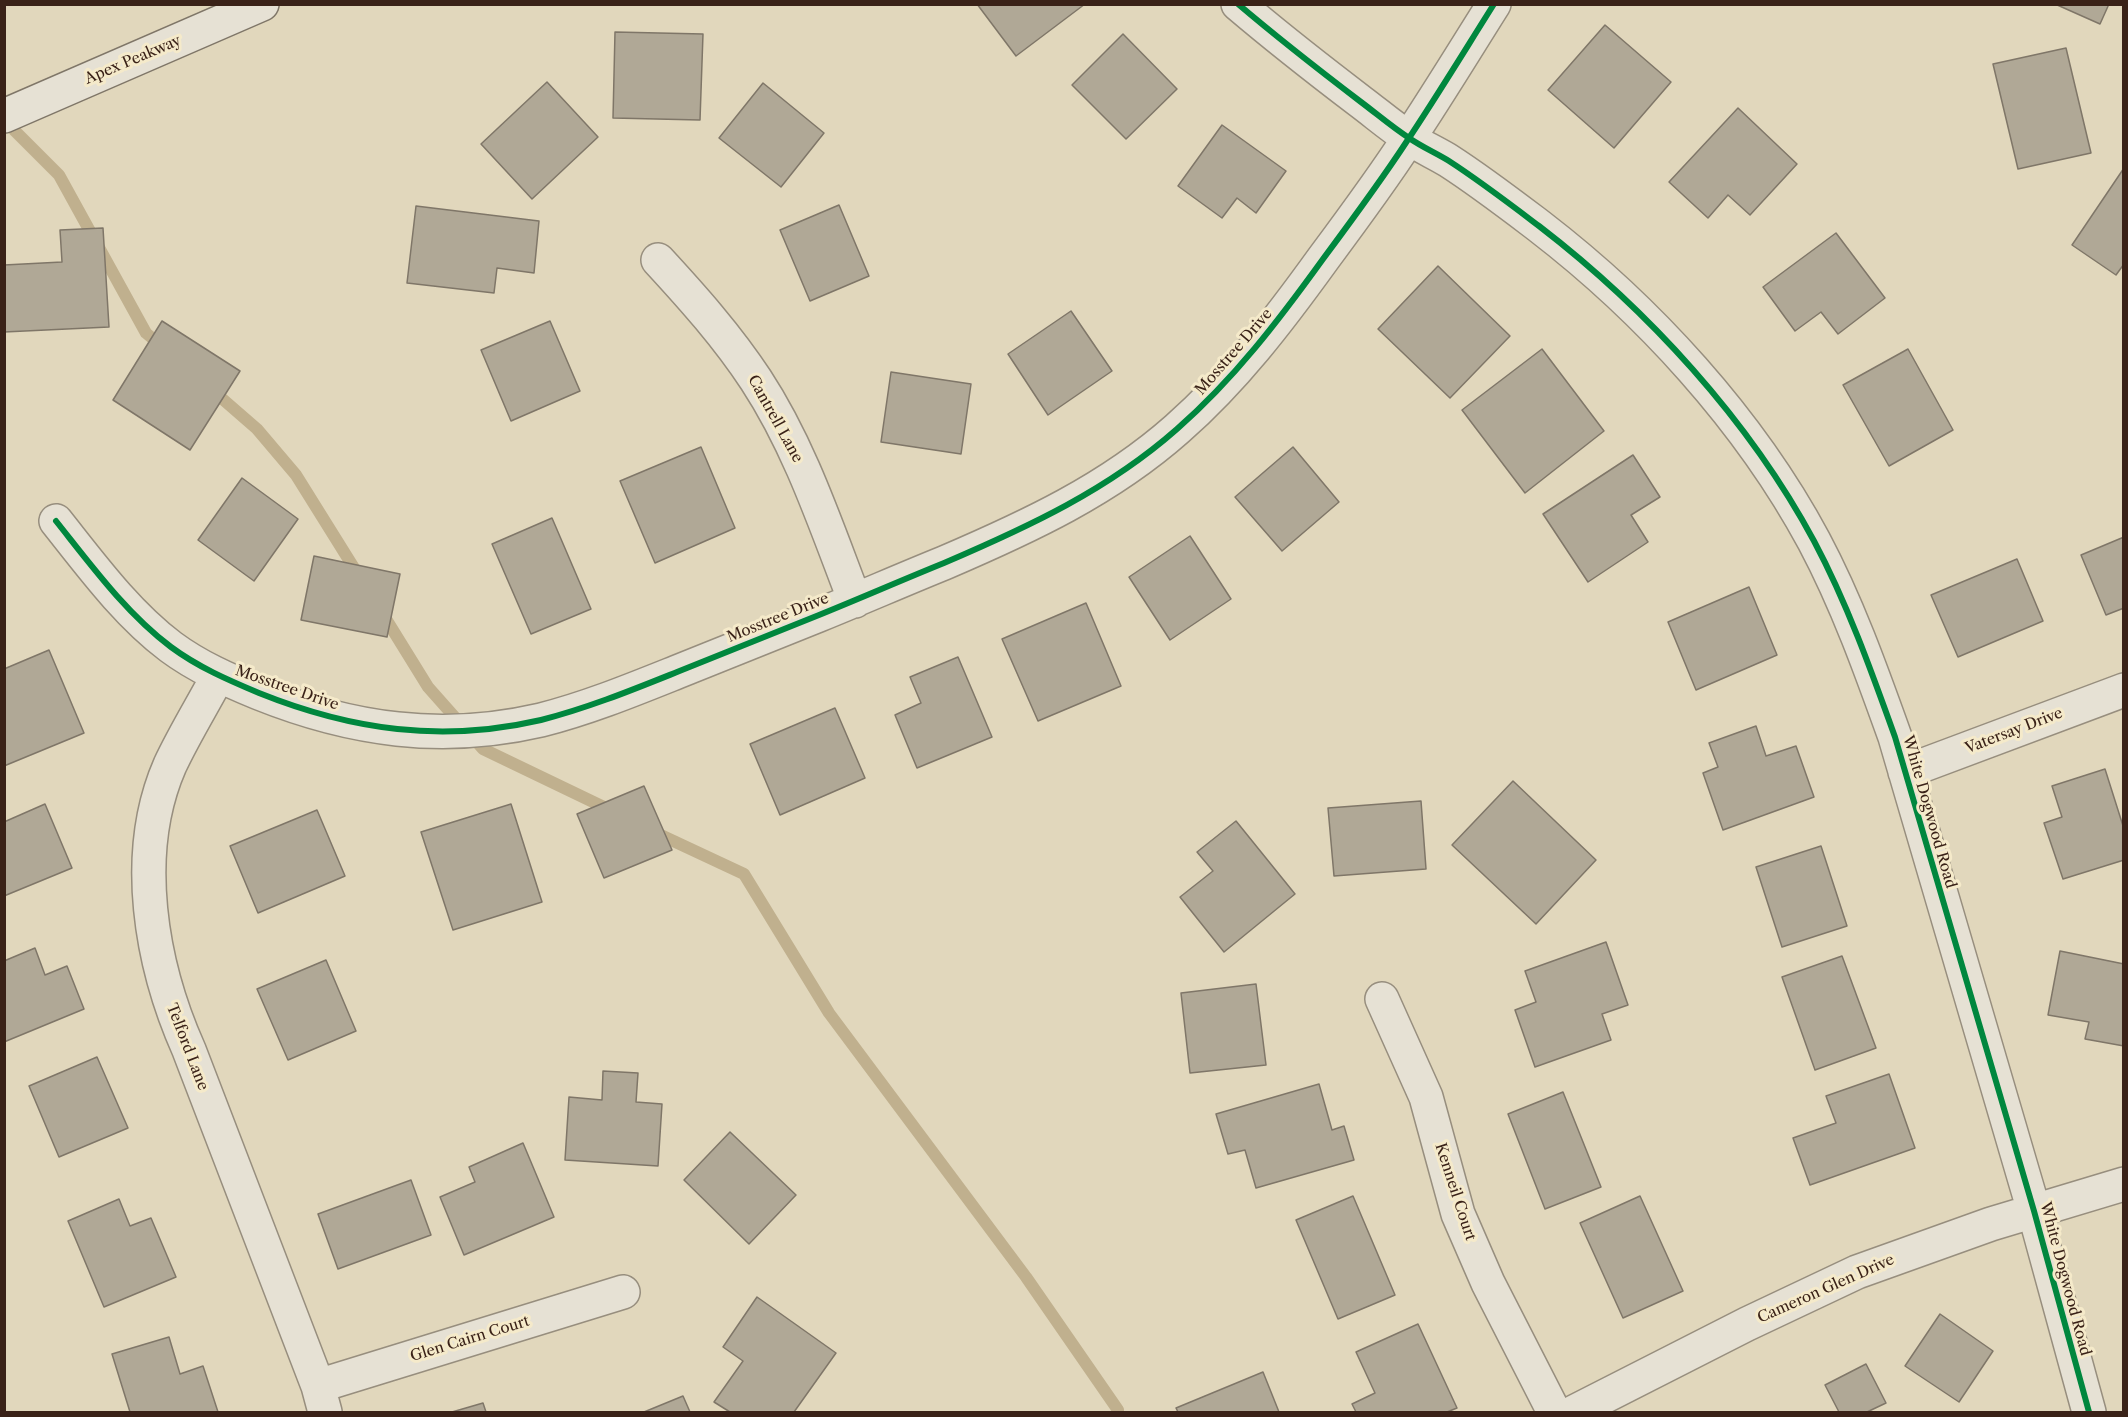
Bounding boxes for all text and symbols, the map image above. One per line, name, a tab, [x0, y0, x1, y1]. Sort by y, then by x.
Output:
street label: Apex Peakway	[82, 32, 184, 88]
street label: Mosstree Drive	[1192, 305, 1276, 399]
street label: Cantrell Lane	[744, 372, 806, 466]
street label: Mosstree Drive	[724, 589, 832, 647]
street label: Mosstree Drive	[233, 662, 341, 714]
street label: Vatersay Drive	[1963, 704, 2065, 758]
street label: White Dogwood Road	[1899, 733, 1959, 891]
street label: Telford Lane	[162, 1001, 212, 1093]
street label: Kenneil Court	[1431, 1141, 1479, 1243]
street label: White Dogwood Road	[2036, 1200, 2094, 1358]
street label: Cameron Glen Drive	[1755, 1251, 1897, 1327]
street label: Glen Cairn Court	[408, 1312, 532, 1366]

